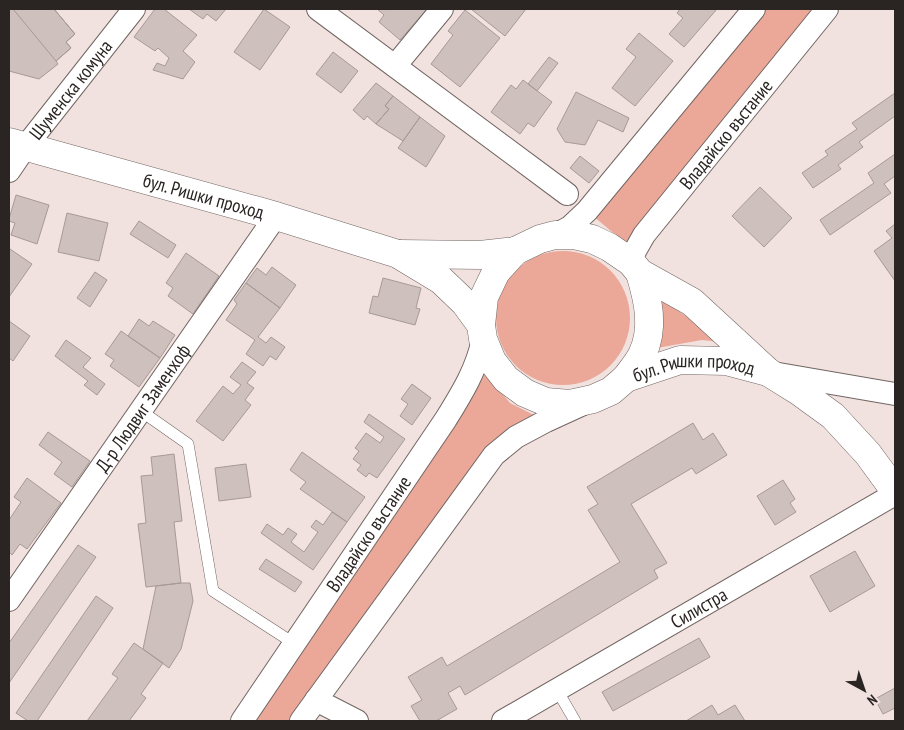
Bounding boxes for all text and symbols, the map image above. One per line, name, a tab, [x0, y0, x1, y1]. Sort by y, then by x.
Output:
street label: Шуменска комуна	[24, 35, 117, 144]
street label: Владайско въстание	[674, 74, 778, 194]
street label: бул. Ришки проход	[140, 168, 268, 224]
street label: Д-р Людвиг Заменхоф	[90, 339, 195, 476]
street label: бул. Ришки проход	[630, 348, 758, 387]
street label: Владайско въстание	[321, 471, 416, 596]
street label: Силистра	[666, 582, 731, 634]
north arrow	[839, 665, 889, 715]
text: N	[864, 691, 881, 709]

